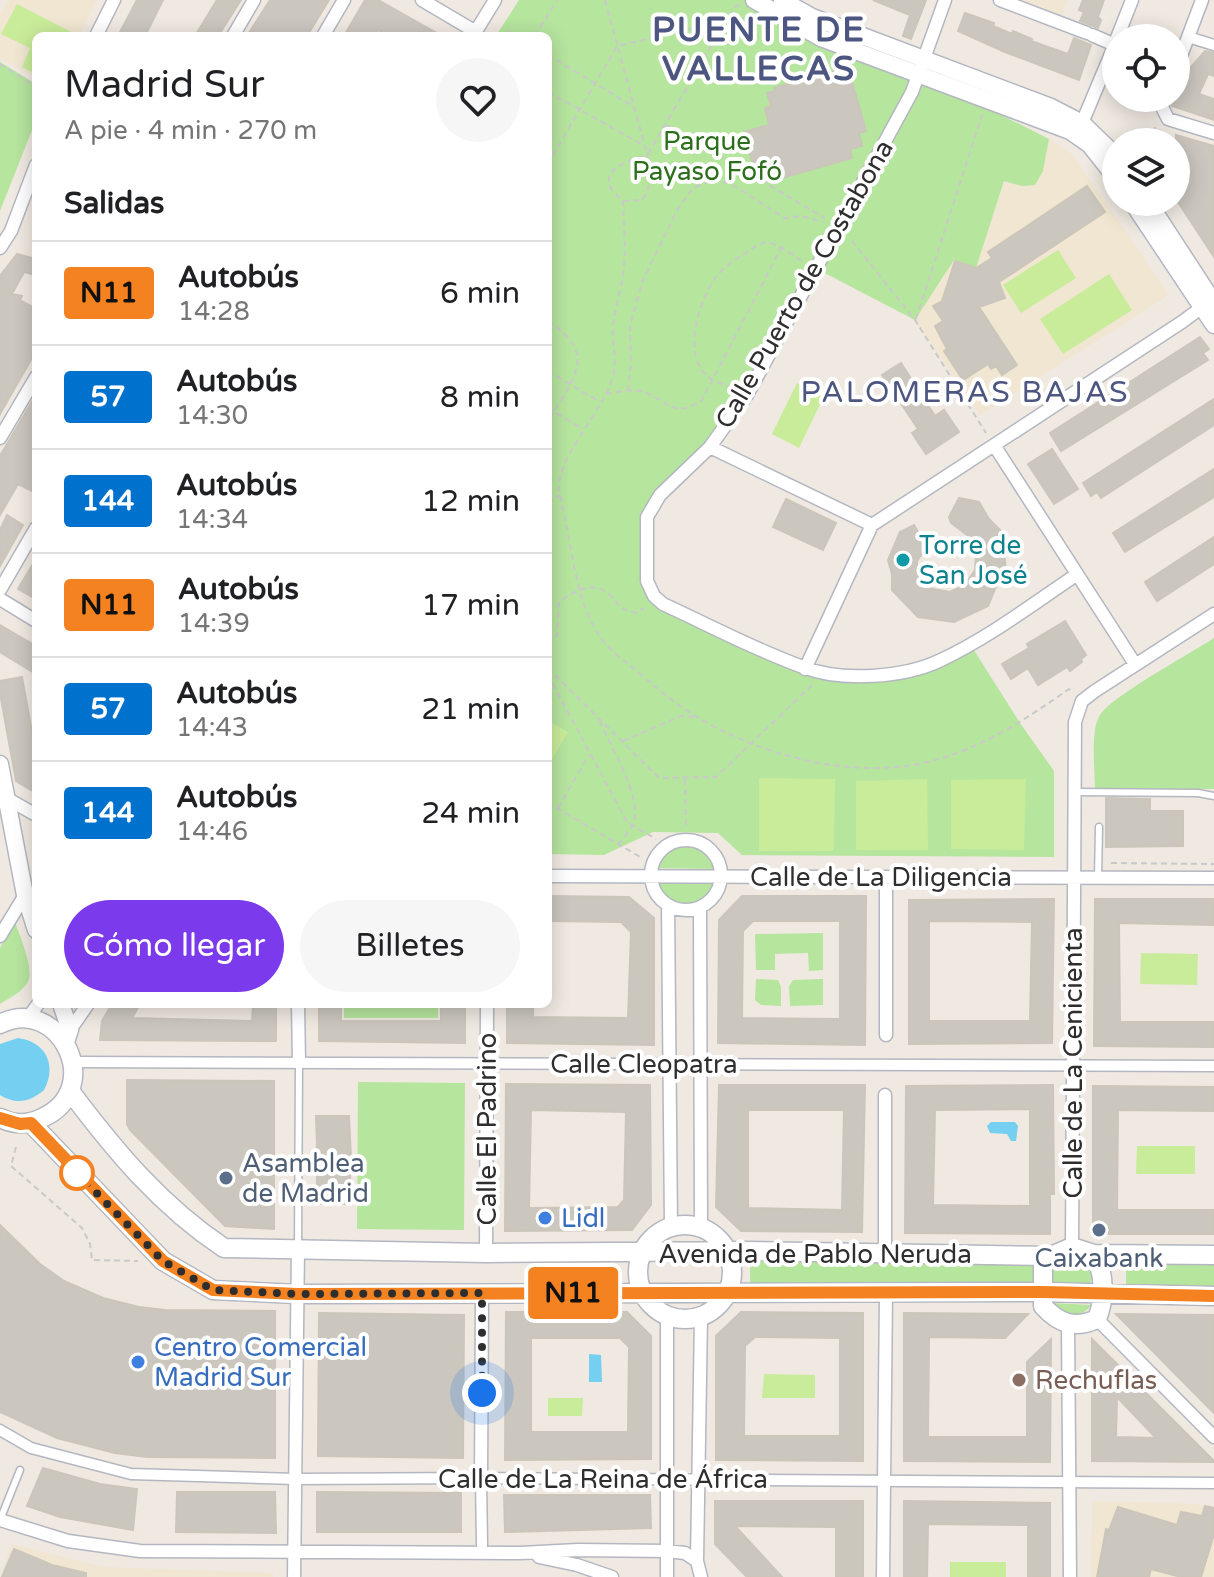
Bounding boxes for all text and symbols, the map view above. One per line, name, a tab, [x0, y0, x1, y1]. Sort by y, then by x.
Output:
district label: PUENTE DE VALLECAS	[652, 10, 866, 90]
map controls	[1102, 24, 1190, 216]
button: locate	[1102, 24, 1190, 112]
button: heart	[436, 58, 520, 142]
text: Madrid Sur	[64, 62, 265, 108]
text: A pie · 4 min · 270 m	[64, 115, 317, 146]
park label: Parque Payaso Fofó	[632, 126, 782, 187]
button: layers	[1102, 128, 1190, 216]
street label: Calle Puerto de Costabona	[709, 134, 900, 434]
text: Salidas	[64, 185, 164, 222]
text: Autobús	[178, 259, 299, 296]
text: 6 min	[440, 275, 520, 312]
text: N11	[80, 276, 138, 310]
text: 14:28	[178, 296, 250, 327]
text: Autobús	[176, 363, 297, 400]
district label: PALOMERAS BAJAS	[800, 374, 1130, 411]
text: 8 min	[440, 379, 520, 416]
text: 57	[90, 380, 126, 414]
text: 14:30	[176, 400, 248, 431]
text: Autobús	[176, 467, 297, 504]
text: 12 min	[421, 483, 520, 520]
text: 144	[82, 484, 134, 518]
text: 14:34	[176, 504, 248, 535]
place label: Torre de San José	[919, 530, 1027, 591]
marker: Torre de San José	[894, 551, 912, 569]
text: Autobús	[178, 571, 299, 608]
text: 17 min	[421, 587, 520, 624]
text: N11	[80, 588, 138, 622]
text: 14:39	[178, 608, 250, 639]
text: Autobús	[176, 675, 297, 712]
text: 21 min	[421, 691, 520, 728]
text: 57	[90, 692, 126, 726]
text: 14:43	[176, 712, 248, 743]
text: Autobús	[176, 779, 297, 816]
text: 24 min	[421, 795, 520, 832]
text: 144	[82, 796, 134, 830]
text: 14:46	[176, 816, 248, 847]
street label: Calle de La Diligencia	[750, 862, 1012, 893]
button: Cómo llegar	[64, 900, 284, 992]
button: Billetes	[300, 900, 520, 992]
street label: Calle de La Cenicienta	[1058, 927, 1089, 1199]
street label: Calle El Padrino	[472, 1033, 503, 1225]
street label: Calle Cleopatra	[550, 1049, 738, 1080]
place label: Asamblea de Madrid	[242, 1148, 369, 1209]
unlabelled marker	[60, 1156, 94, 1190]
marker: Asamblea de Madrid	[217, 1169, 235, 1187]
place label: Lidl	[561, 1203, 605, 1234]
marker: Lidl	[536, 1209, 554, 1227]
marker: Caixabank	[1090, 1221, 1108, 1239]
street label: Avenida de Pablo Neruda	[658, 1239, 972, 1270]
place label: Caixabank	[1035, 1243, 1163, 1274]
line badge: N11	[527, 1267, 619, 1319]
text: N11	[544, 1276, 602, 1310]
place label: Centro Comercial Madrid Sur	[154, 1332, 367, 1393]
marker: Centro Comercial Madrid Sur	[129, 1353, 147, 1371]
place label: Rechuflas	[1035, 1365, 1157, 1396]
marker: Rechuflas	[1010, 1371, 1028, 1389]
your location	[462, 1373, 502, 1413]
street label: Calle de La Reina de África	[438, 1464, 768, 1495]

